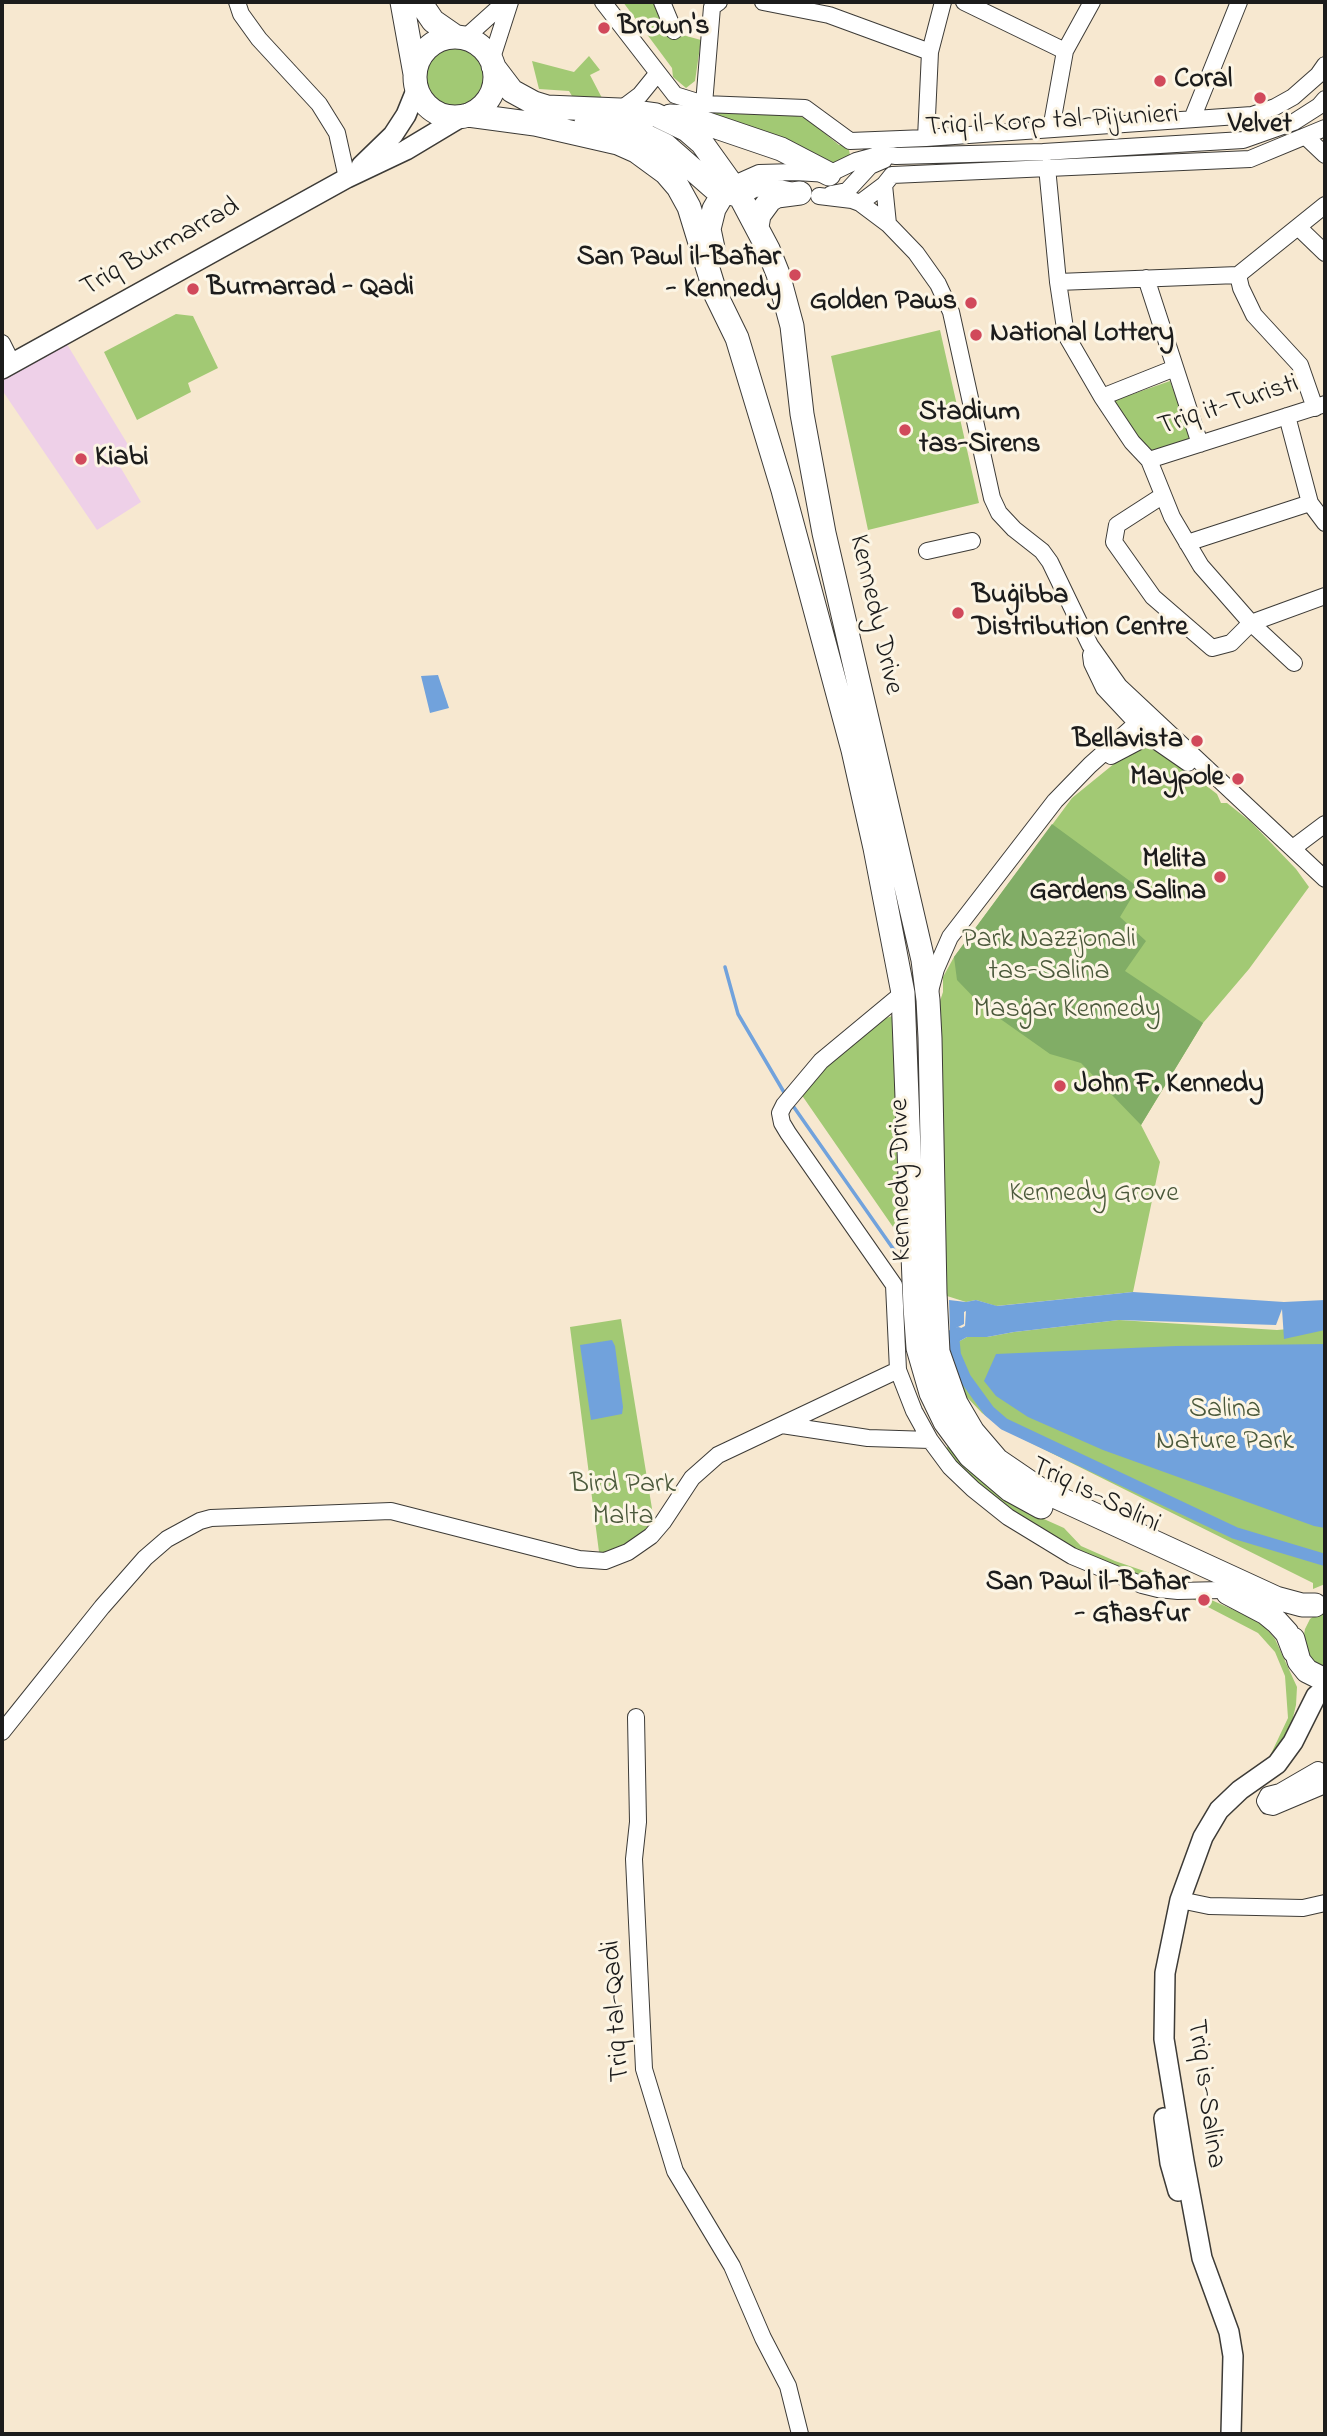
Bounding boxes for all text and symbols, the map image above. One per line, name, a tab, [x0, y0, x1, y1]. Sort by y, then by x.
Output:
place label: Brown's	[618, 11, 709, 45]
marker: Brown's	[596, 20, 612, 36]
place label: Coral	[1174, 64, 1232, 98]
marker: Coral	[1152, 73, 1168, 89]
marker: Velvet	[1252, 90, 1268, 106]
street label: Triq il-Korp tal-Pijunieri	[924, 100, 1180, 146]
place label: Velvet	[1228, 109, 1292, 143]
street label: Triq Burmarrad	[75, 191, 247, 307]
place label: San Pawl il-Baħar - Kennedy	[577, 242, 781, 308]
marker: San Pawl il-Baħar - Kennedy	[787, 267, 803, 283]
place label: Burmarrad - Qadi	[207, 272, 414, 306]
marker: Burmarrad - Qadi	[185, 281, 201, 297]
place label: Golden Paws	[810, 286, 957, 320]
marker: Golden Paws	[963, 295, 979, 311]
place label: National Lottery	[990, 318, 1174, 352]
marker: National Lottery	[968, 327, 984, 343]
street label: Triq it-Turisti	[1154, 368, 1304, 446]
place label: Stadium tas-Sirens	[919, 397, 1041, 463]
marker: Stadium tas-Sirens	[897, 422, 913, 438]
place label: Kiabi	[95, 442, 149, 476]
marker: Kiabi	[73, 451, 89, 467]
street label: Kennedy Drive	[839, 532, 909, 698]
place label: Buġibba Distribution Centre	[972, 580, 1188, 646]
marker: Buġibba Distribution Centre	[950, 605, 966, 621]
place label: Bellavista	[1072, 724, 1183, 758]
marker: Bellavista	[1189, 733, 1205, 749]
place label: Maypole	[1130, 762, 1224, 796]
marker: Maypole	[1230, 771, 1246, 787]
place label: Melita Gardens Salina	[1030, 844, 1206, 910]
marker: Melita Gardens Salina	[1212, 869, 1228, 885]
park label: Park Nazzjonali tas-Salina	[962, 924, 1136, 990]
park label: Masġar Kennedy	[973, 994, 1161, 1028]
place label: John F. Kennedy	[1074, 1069, 1264, 1103]
marker: John F. Kennedy	[1052, 1078, 1068, 1094]
street label: Kennedy Drive	[885, 1098, 921, 1262]
park label: Kennedy Grove	[1009, 1178, 1179, 1212]
park label: Salina Nature Park	[1156, 1394, 1294, 1460]
street label: Triq is-Salini	[1025, 1451, 1165, 1543]
park label: Bird Park Malta	[570, 1469, 676, 1535]
place label: San Pawl il-Baħar - Għasfur	[986, 1567, 1190, 1633]
marker: San Pawl il-Baħar - Għasfur	[1196, 1592, 1212, 1608]
street label: Triq tal-Qadi	[596, 1939, 640, 2083]
street label: Triq is-Salina	[1177, 2017, 1231, 2171]

